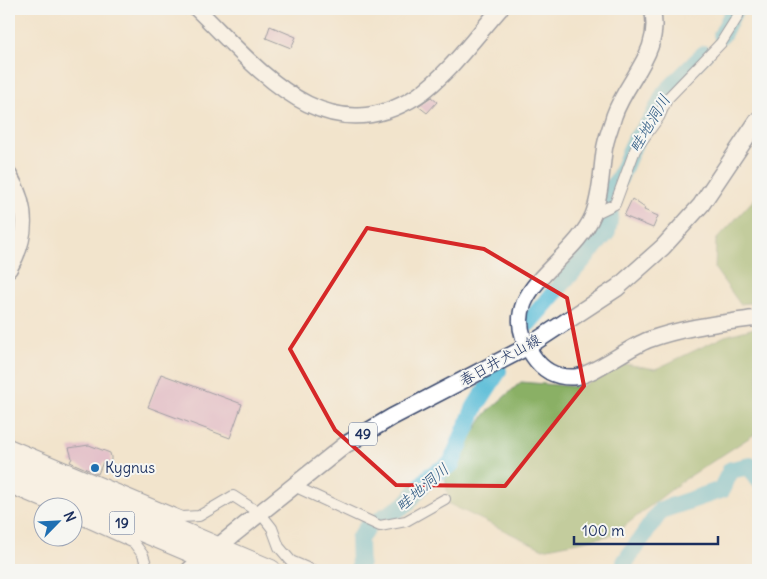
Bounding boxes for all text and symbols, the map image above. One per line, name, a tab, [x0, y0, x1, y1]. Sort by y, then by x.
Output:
water label: 畦地洞川	[624, 90, 674, 156]
street label: 春日井犬山線	[456, 329, 544, 390]
road number: 49	[349, 422, 377, 446]
place label: Kygnus	[105, 458, 155, 477]
water label: 畦地洞川	[391, 459, 453, 515]
marker: Kygnus	[89, 462, 101, 474]
north arrow	[32, 496, 82, 546]
text: N	[60, 509, 80, 525]
road number: 19	[110, 512, 134, 534]
scale bar	[574, 514, 718, 546]
text: 100 m	[582, 521, 624, 540]

